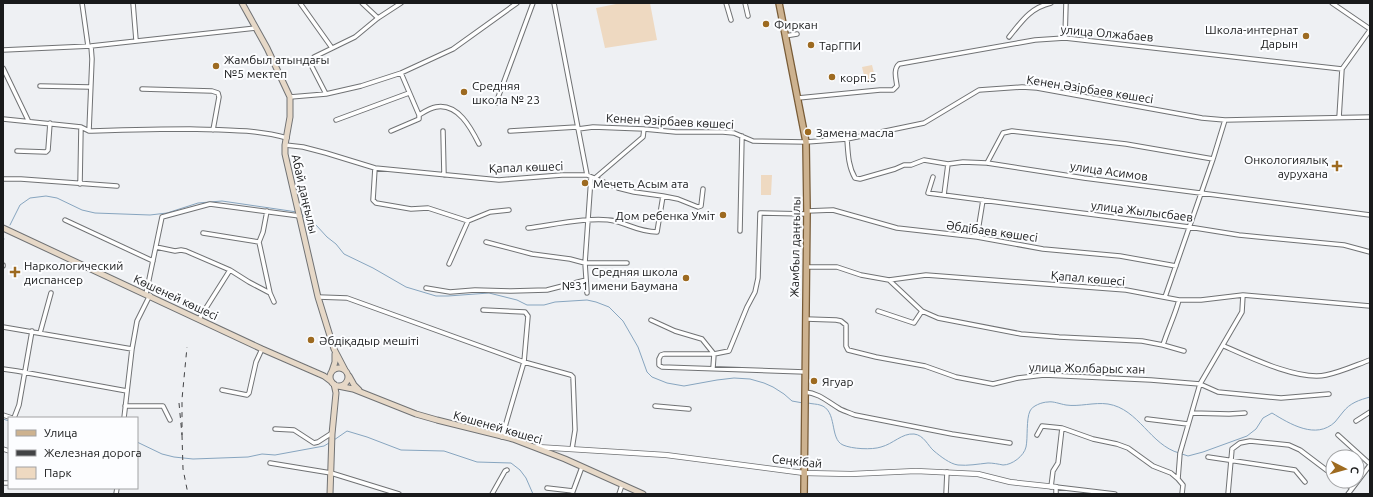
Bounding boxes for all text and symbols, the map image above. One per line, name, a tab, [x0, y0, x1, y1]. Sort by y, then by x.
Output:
place label: Фиркан	[774, 18, 818, 31]
marker: Фиркан	[761, 19, 771, 29]
street label: улица Олжабаев	[1060, 22, 1154, 44]
place label: Школа-интернат Дарын	[1205, 23, 1299, 50]
marker: Школа-интернат Дарын	[1301, 31, 1311, 41]
place label: ТарГПИ	[819, 39, 861, 52]
marker: ТарГПИ	[806, 40, 816, 50]
place label: Жамбыл атындағы №5 мектеп	[224, 53, 329, 80]
marker: Жамбыл атындағы №5 мектеп	[211, 61, 221, 71]
place label: корп.5	[840, 71, 877, 84]
marker: корп.5	[827, 72, 837, 82]
street label: Кенен Әзірбаев көшесі	[1026, 73, 1154, 105]
place label: Средняя школа № 23	[472, 79, 540, 106]
marker: Средняя школа № 23	[459, 87, 469, 97]
street label: Кенен Әзірбаев көшесі	[606, 111, 734, 131]
place label: Замена масла	[816, 126, 894, 139]
marker: Замена масла	[803, 127, 813, 137]
street label: Абай даңғылы	[290, 153, 320, 235]
place label: Онкологиялық аурухана	[1244, 153, 1329, 180]
street label: Қапал көшесі	[489, 159, 564, 175]
street label: улица Асимов	[1069, 159, 1149, 183]
marker: Онкологиялық аурухана	[1331, 160, 1343, 172]
place label: Мечеть Асым ата	[593, 177, 689, 190]
marker: Мечеть Асым ата	[580, 178, 590, 188]
street label: Жамбыл даңғылы	[788, 196, 802, 298]
street label: улица Жылысбаев	[1090, 198, 1194, 224]
place label: Дом ребенка Умiт	[615, 209, 716, 222]
marker: Дом ребенка Умiт	[718, 210, 728, 220]
street label: Әбдібаев көшесі	[945, 218, 1039, 244]
place label: Наркологический диспансер	[24, 259, 123, 286]
place label: Средняя школа №31 имени Баумана	[562, 265, 678, 292]
marker: Наркологический диспансер	[9, 266, 21, 278]
street label: Қапал көшесі	[1050, 268, 1126, 288]
street label: Көшеней көшесі	[132, 272, 220, 322]
marker: Средняя школа №31 имени Баумана	[681, 273, 691, 283]
place label: Әбдіқадыр мешіті	[319, 334, 419, 347]
marker: Әбдіқадыр мешіті	[306, 335, 316, 345]
street label: улица Жолбарыс хан	[1029, 360, 1145, 376]
place label: Ягуар	[822, 375, 854, 388]
marker: Ягуар	[809, 376, 819, 386]
street label: Көшеней көшесі	[452, 408, 544, 446]
legend	[8, 417, 138, 489]
text: Улица	[44, 426, 77, 439]
text: Железная дорога	[44, 446, 142, 459]
north arrow	[1325, 449, 1365, 489]
street label: Сеңкібай	[771, 452, 823, 470]
text: Парк	[44, 466, 72, 479]
text: С	[1349, 466, 1361, 474]

